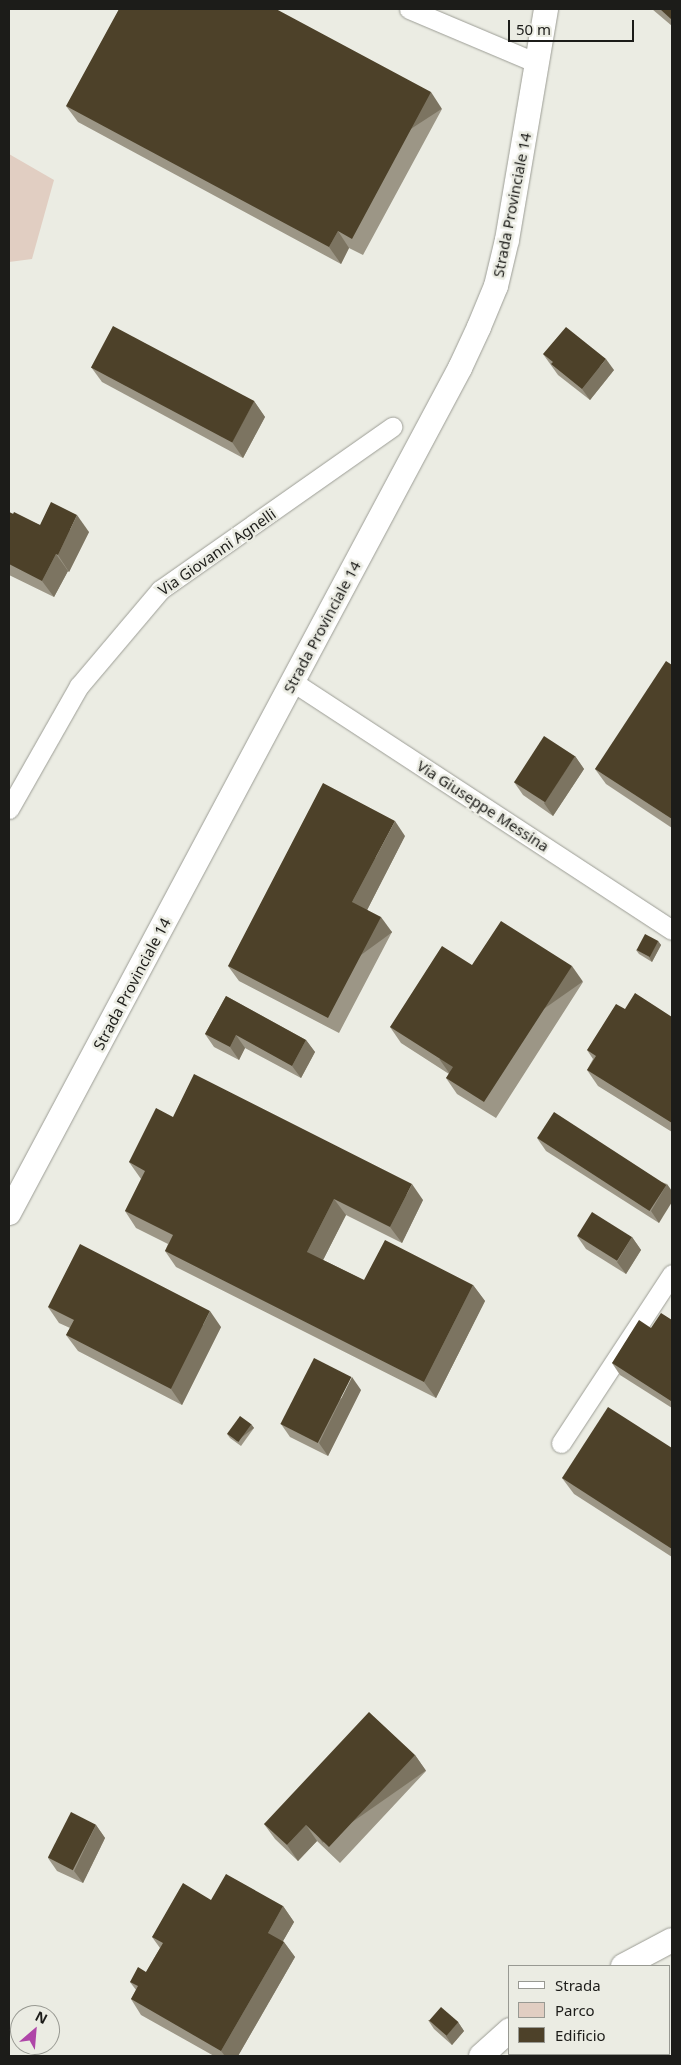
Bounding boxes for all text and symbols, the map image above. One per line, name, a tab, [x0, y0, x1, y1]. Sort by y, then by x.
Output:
scale bar	[511, 10, 637, 42]
text: 50 m	[516, 19, 551, 39]
street label: Strada Provinciale 14	[489, 131, 535, 279]
street label: Via Giovanni Agnelli	[155, 505, 279, 599]
street label: Strada Provinciale 14	[280, 558, 364, 696]
street label: Via Giuseppe Messina	[414, 757, 552, 855]
street label: Strada Provinciale 14	[90, 915, 174, 1053]
legend	[508, 1965, 671, 2055]
text: Strada	[555, 1975, 601, 1995]
text: Parco	[555, 2000, 595, 2020]
north arrow	[10, 2005, 60, 2055]
text: N	[32, 2006, 51, 2028]
text: Edificio	[555, 2025, 606, 2045]

